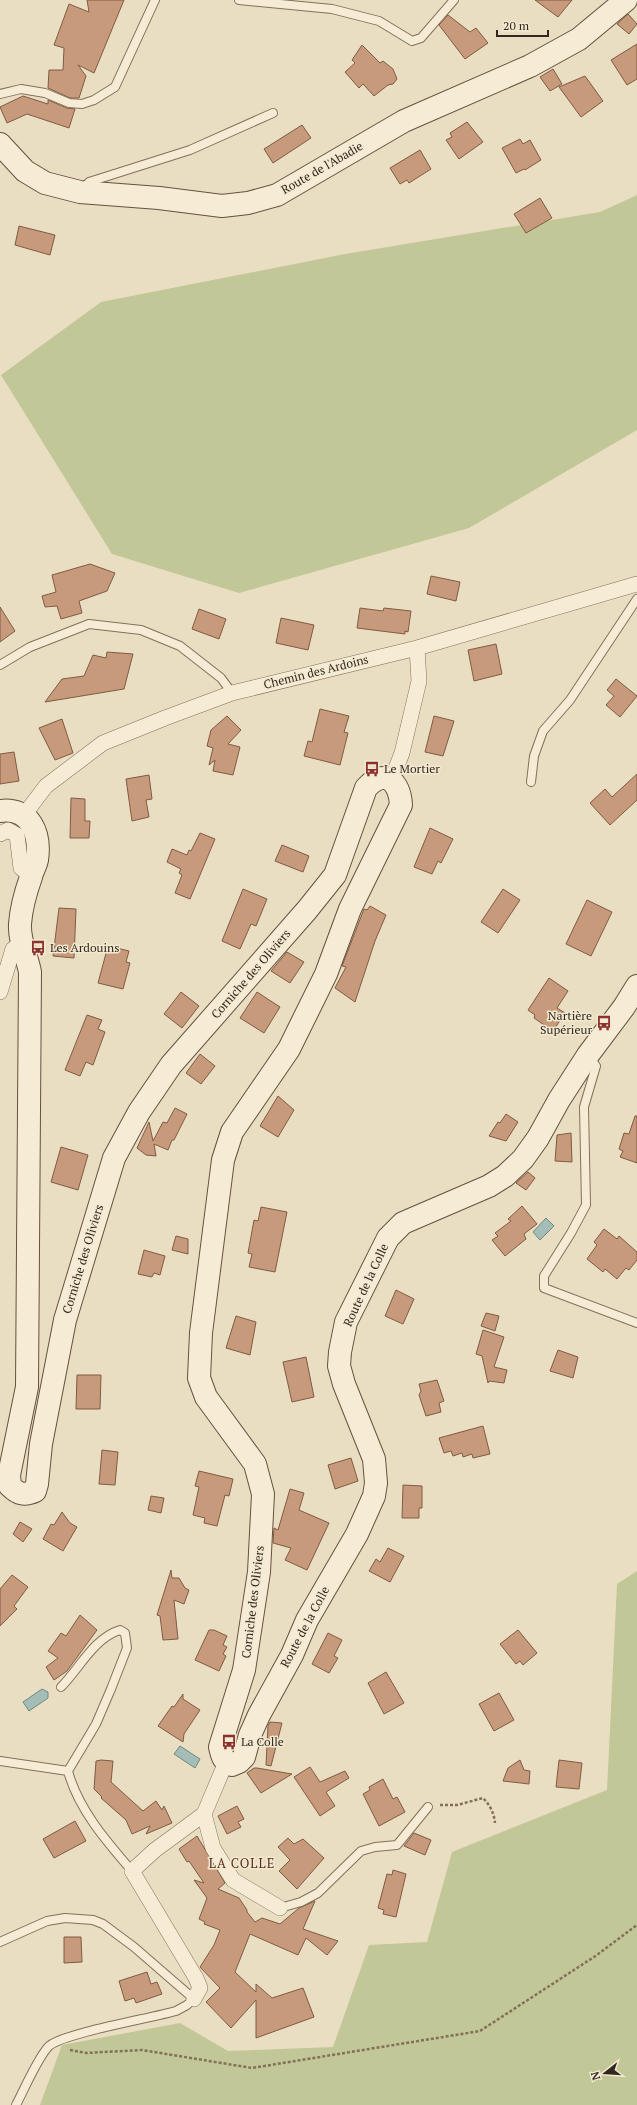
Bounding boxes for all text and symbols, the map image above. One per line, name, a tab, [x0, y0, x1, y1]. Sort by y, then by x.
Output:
scale bar	[497, 12, 548, 38]
text: 20 m	[503, 18, 530, 33]
street label: Route de l'Abadie	[278, 138, 365, 197]
street label: Chemin des Ardoins	[262, 651, 370, 692]
bus stop icon: Le Mortier	[363, 760, 381, 778]
place label: Le Mortier	[384, 761, 440, 776]
street label: Corniche des Oliviers	[208, 926, 294, 1021]
bus stop icon: Les Ardouins	[29, 939, 47, 957]
place label: Les Ardouins	[50, 940, 119, 955]
place label: Nartière Supérieur	[540, 1008, 592, 1037]
bus stop icon: Nartière Supérieur	[595, 1014, 613, 1032]
street label: Corniche des Oliviers	[59, 1202, 106, 1315]
street label: Route de la Colle	[340, 1241, 391, 1329]
street label: Corniche des Oliviers	[238, 1545, 267, 1659]
street label: Route de la Colle	[277, 1584, 332, 1670]
bus stop icon: La Colle	[220, 1733, 238, 1751]
place label: La Colle	[241, 1734, 284, 1749]
district label: LA COLLE	[209, 1854, 275, 1872]
north arrow	[585, 2053, 625, 2093]
text: N	[587, 2069, 603, 2082]

